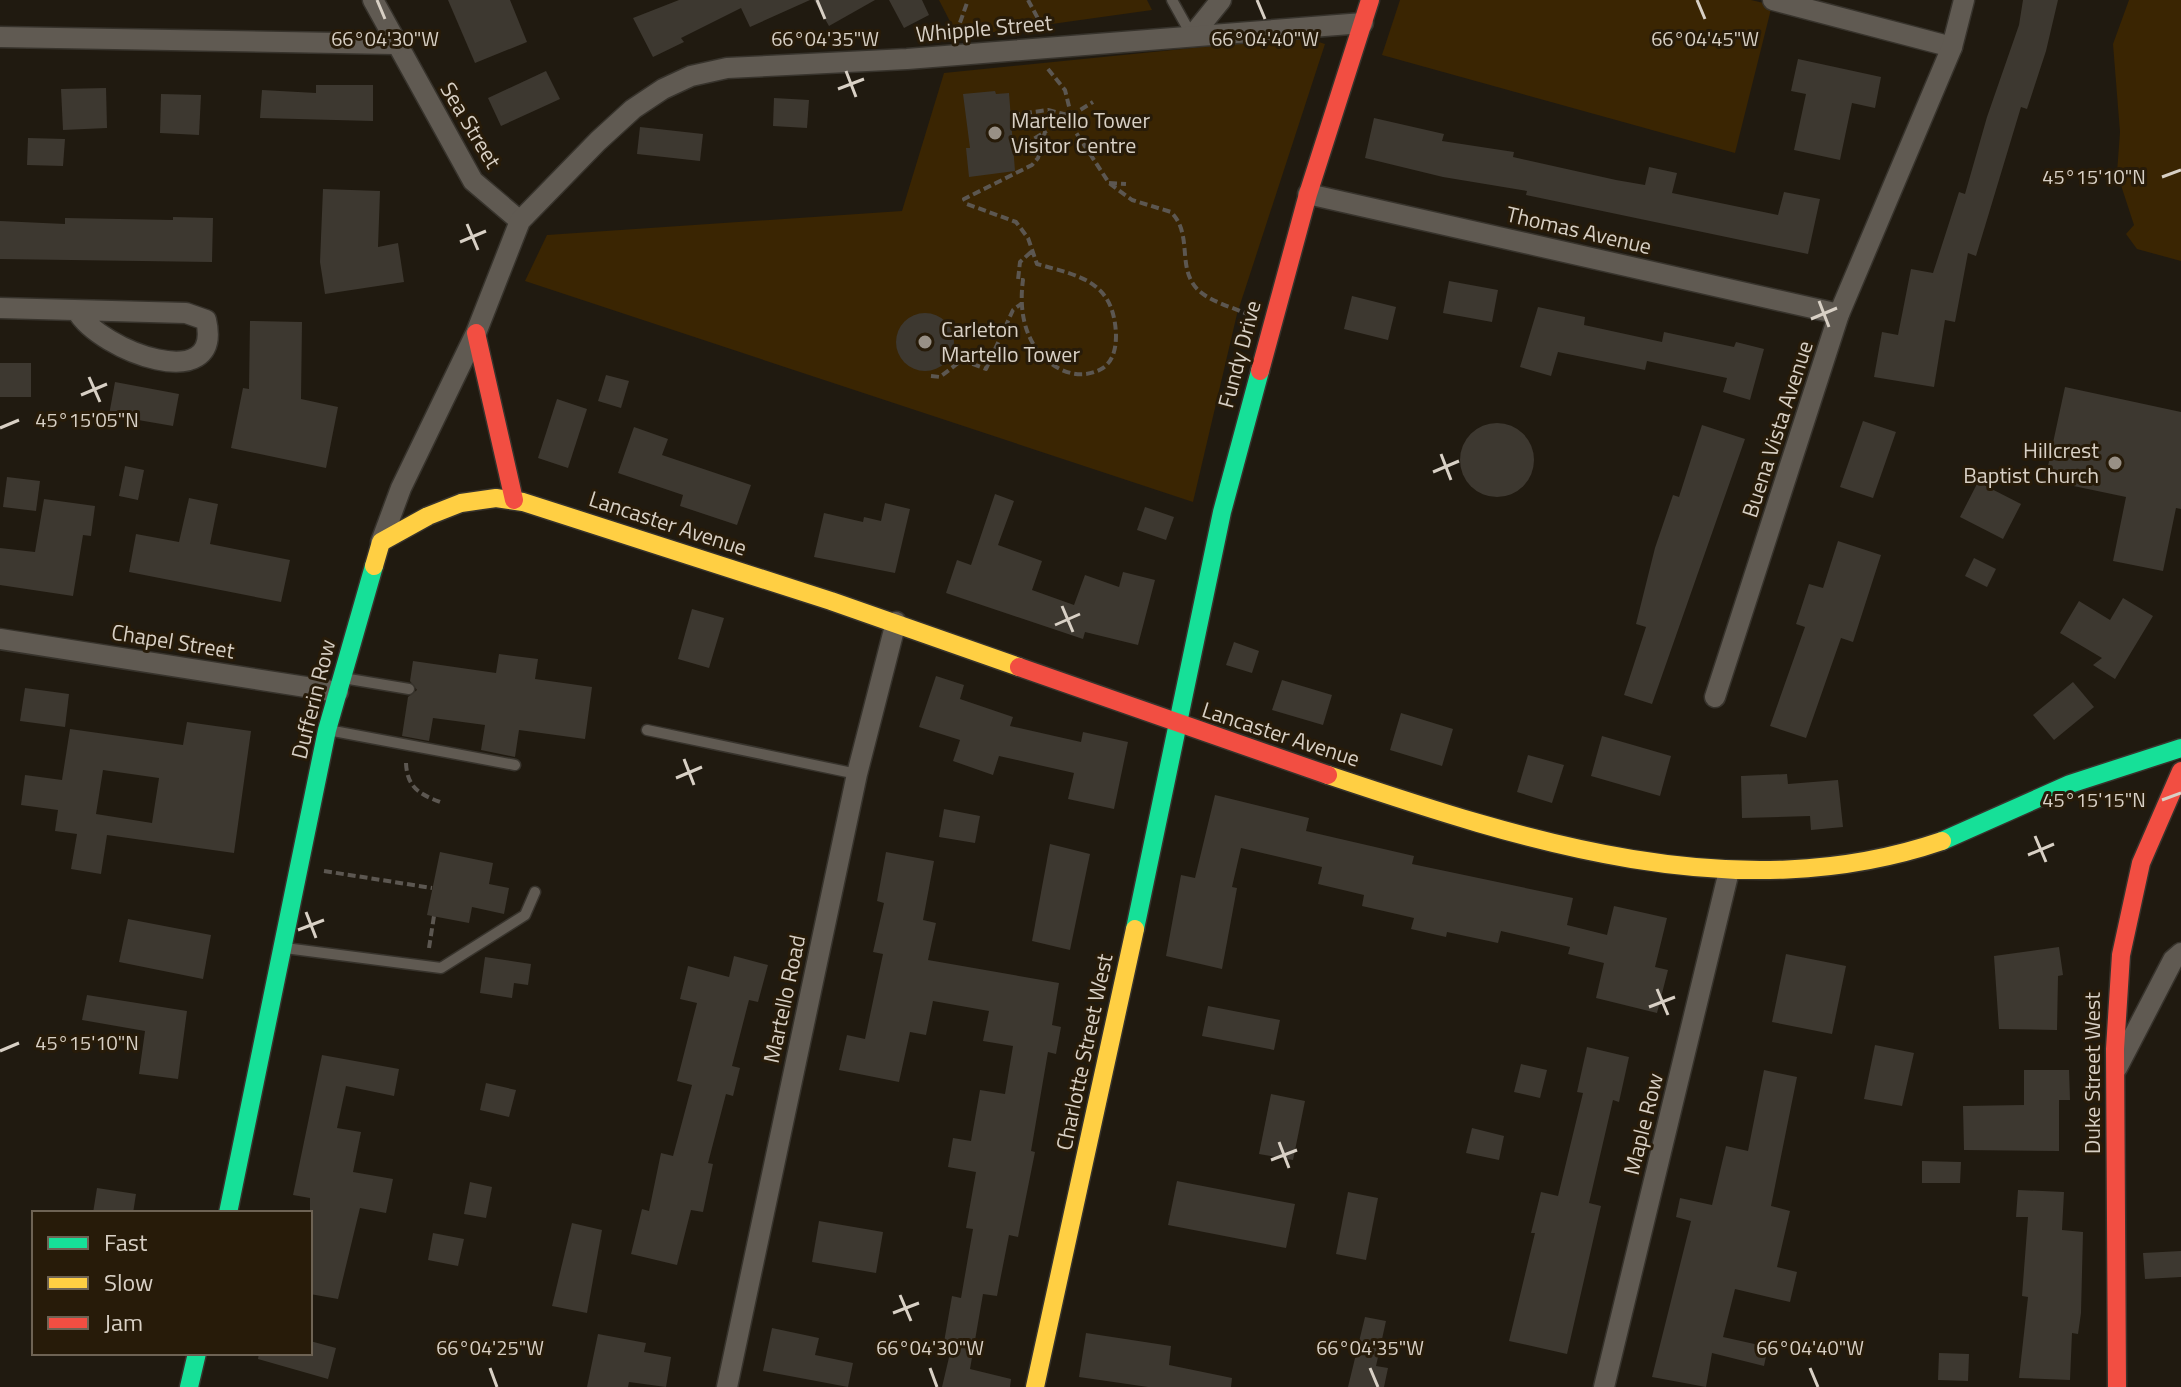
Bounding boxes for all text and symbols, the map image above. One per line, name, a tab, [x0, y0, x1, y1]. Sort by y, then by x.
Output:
street label: Whipple Street	[914, 5, 1054, 51]
text: 66°04'30"W	[331, 23, 439, 54]
text: 66°04'35"W	[771, 23, 879, 54]
text: 66°04'40"W	[1211, 23, 1319, 54]
text: 66°04'45"W	[1651, 23, 1759, 54]
street label: Sea Street	[432, 75, 510, 175]
place label: Martello Tower Visitor Centre	[1011, 103, 1150, 162]
marker: Martello Tower Visitor Centre	[986, 124, 1004, 142]
text: 45°15'10"N	[2042, 161, 2146, 192]
street label: Thomas Avenue	[1503, 197, 1655, 263]
street label: Fundy Drive	[1208, 297, 1270, 411]
place label: Carleton Martello Tower	[941, 312, 1080, 371]
marker: Carleton Martello Tower	[916, 333, 934, 351]
street label: Buena Vista Avenue	[1732, 336, 1822, 522]
text: 45°15'05"N	[35, 404, 139, 435]
place label: Hillcrest Baptist Church	[1963, 433, 2099, 492]
marker: Hillcrest Baptist Church	[2106, 454, 2124, 472]
street label: Lancaster Avenue	[585, 481, 751, 565]
street label: Chapel Street	[109, 614, 237, 668]
street label: Dufferin Row	[282, 635, 344, 762]
street label: Lancaster Avenue	[1198, 692, 1364, 776]
text: 45°15'15"N	[2042, 784, 2146, 815]
street label: Martello Road	[754, 932, 814, 1066]
street label: Charlotte Street West	[1047, 950, 1121, 1153]
street label: Duke Street West	[2075, 992, 2109, 1154]
text: 45°15'10"N	[35, 1027, 139, 1058]
street label: Maple Row	[1614, 1069, 1672, 1178]
legend	[32, 1211, 312, 1355]
text: Fast	[104, 1224, 148, 1260]
text: Slow	[104, 1264, 153, 1300]
text: Jam	[104, 1304, 143, 1340]
text: 66°04'25"W	[436, 1332, 544, 1363]
text: 66°04'30"W	[876, 1332, 984, 1363]
text: 66°04'35"W	[1316, 1332, 1424, 1363]
text: 66°04'40"W	[1756, 1332, 1864, 1363]

